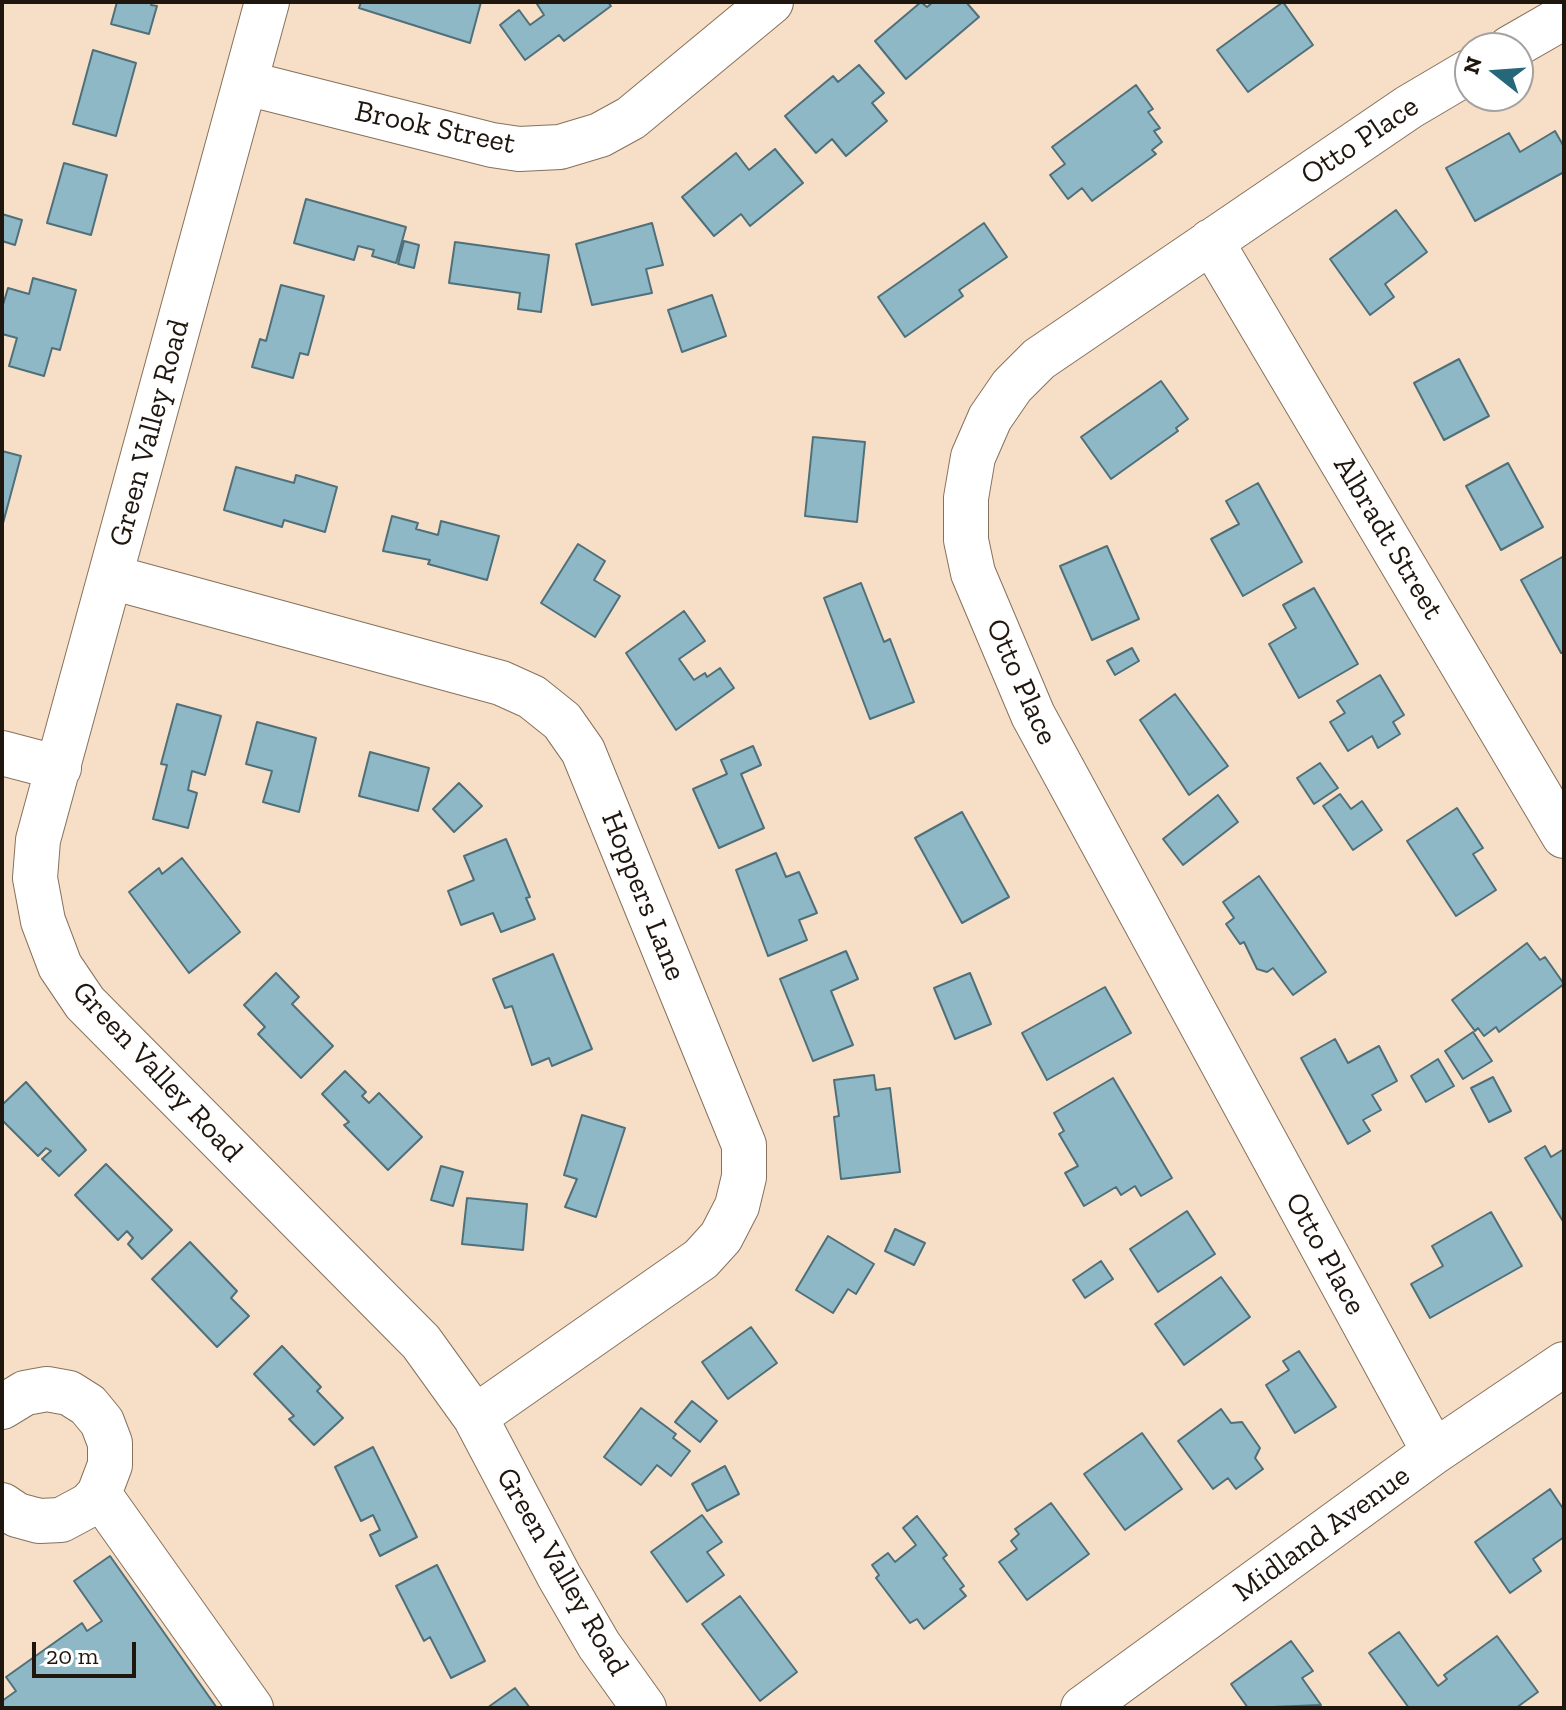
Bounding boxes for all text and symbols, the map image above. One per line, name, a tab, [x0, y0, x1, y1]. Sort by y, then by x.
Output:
north arrow	[1454, 32, 1534, 112]
text: N	[1457, 53, 1488, 77]
street label: Otto Place	[1294, 89, 1426, 193]
street label: Brook Street	[352, 93, 518, 163]
street label: Green Valley Road	[102, 315, 198, 551]
street label: Albradt Street	[1325, 450, 1451, 626]
street label: Otto Place	[977, 613, 1065, 751]
street label: Hoppers Lane	[593, 806, 693, 986]
street label: Green Valley Road	[64, 974, 250, 1170]
street label: Otto Place	[1277, 1187, 1373, 1321]
street label: Midland Avenue	[1227, 1458, 1417, 1610]
street label: Green Valley Road	[488, 1462, 636, 1682]
scale bar	[36, 1626, 140, 1676]
text: 20 m	[46, 1641, 98, 1670]

